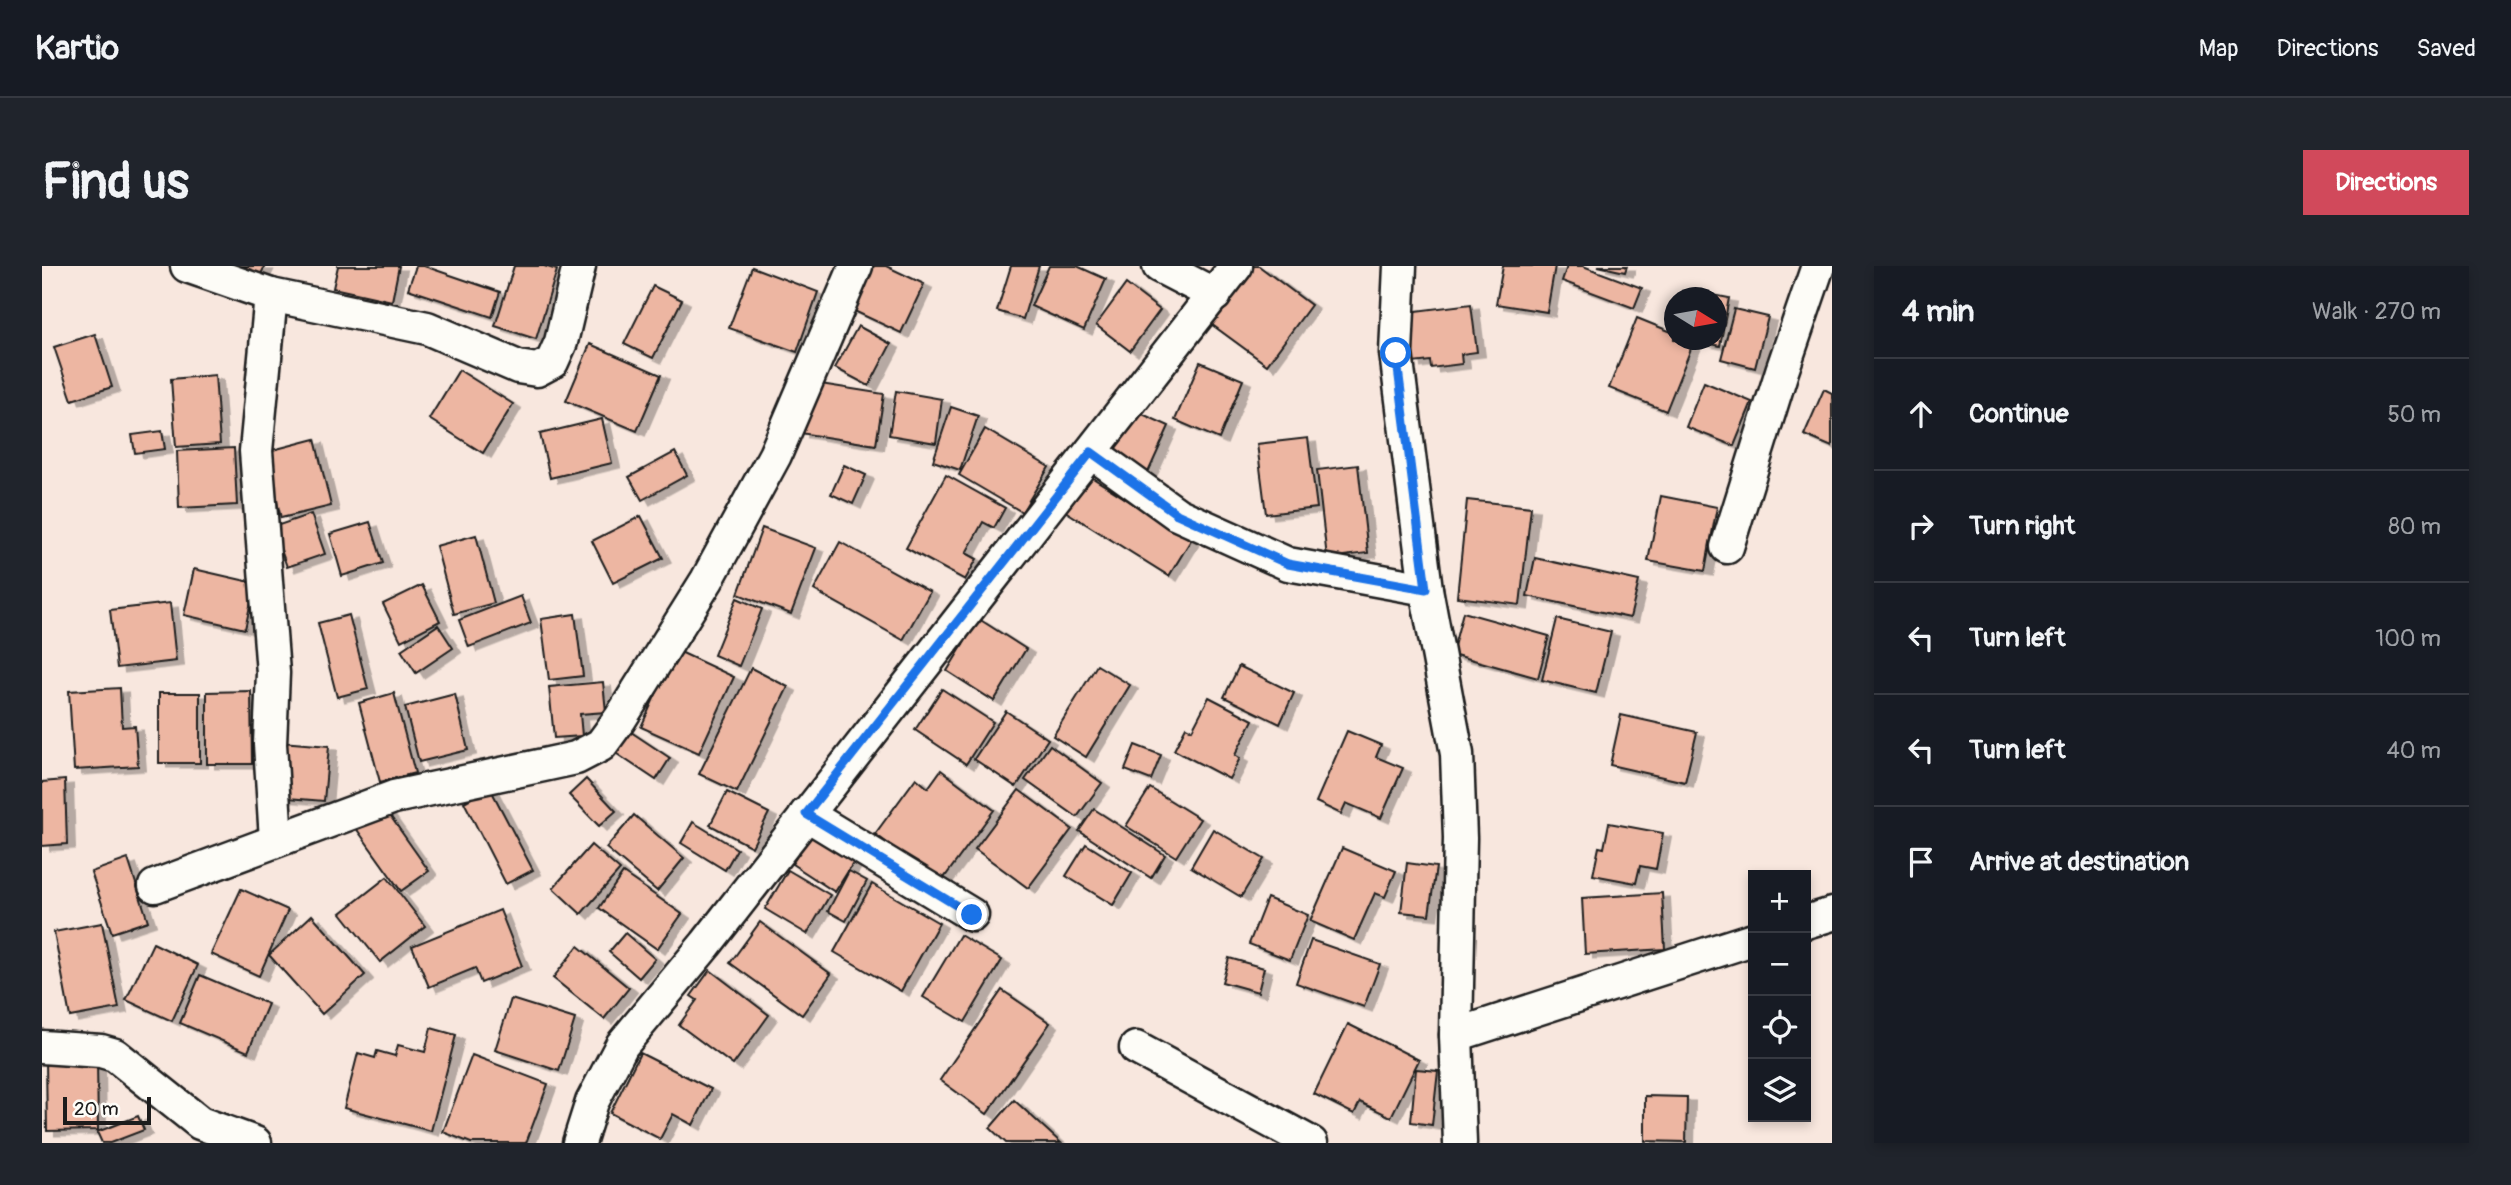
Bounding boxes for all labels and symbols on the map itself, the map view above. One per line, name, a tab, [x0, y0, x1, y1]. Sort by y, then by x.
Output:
north arrow	[1664, 287, 1727, 350]
route start	[1380, 337, 1411, 368]
route end	[956, 899, 987, 930]
scale bar	[63, 1094, 150, 1126]

